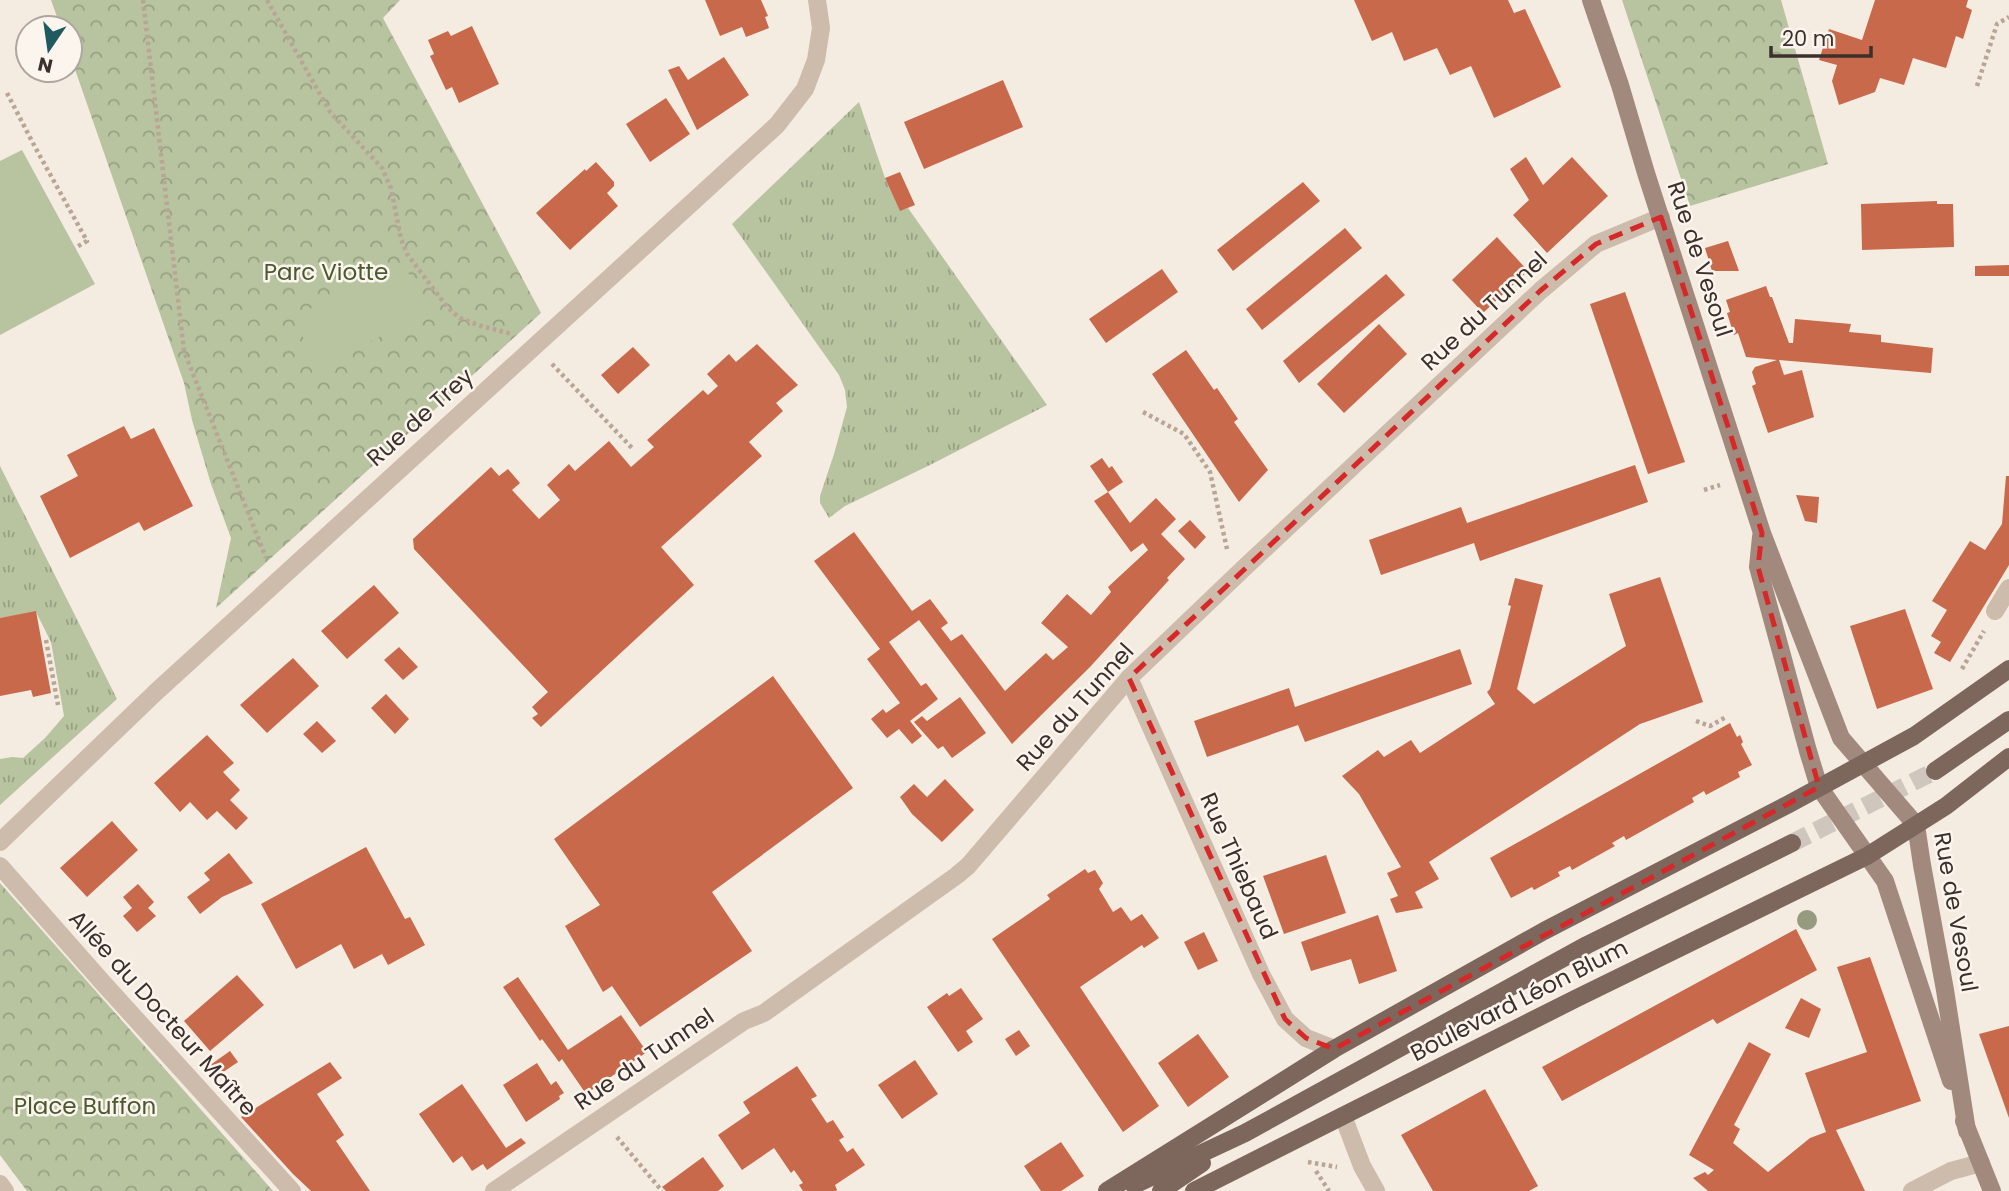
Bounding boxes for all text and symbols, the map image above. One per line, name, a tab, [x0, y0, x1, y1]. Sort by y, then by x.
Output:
north arrow	[14, 14, 84, 84]
scale bar	[1771, 14, 1871, 58]
text: 20 m	[1782, 24, 1835, 53]
text: N	[35, 50, 55, 80]
street label: Rue de Vesoul	[1660, 177, 1740, 341]
street label: Rue du Tunnel	[1414, 244, 1554, 378]
park label: Parc Viotte	[264, 256, 388, 288]
street label: Rue de Trey	[360, 360, 480, 473]
street label: Rue du Tunnel	[1009, 636, 1141, 778]
street label: Rue Thiebaud	[1192, 788, 1286, 944]
street label: Rue de Vesoul	[1926, 829, 1986, 995]
street label: Allée du Docteur Maître	[62, 903, 264, 1123]
street label: Boulevard Léon Blum	[1405, 931, 1633, 1069]
street label: Rue du Tunnel	[568, 1000, 720, 1118]
park label: Place Buffon	[14, 1090, 156, 1122]

